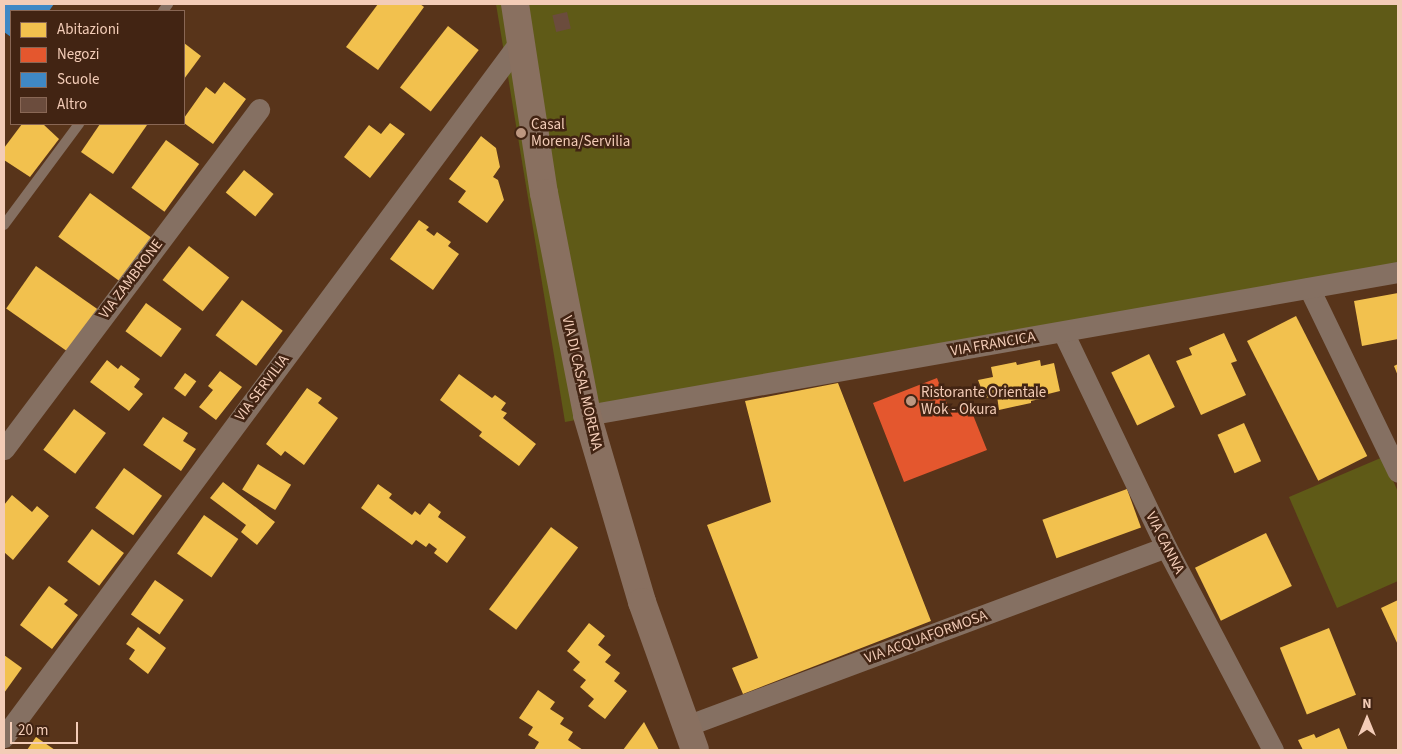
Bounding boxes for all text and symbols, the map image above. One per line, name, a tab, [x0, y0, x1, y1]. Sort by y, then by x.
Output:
legend	[10, 10, 185, 125]
text: Abitazioni	[57, 19, 120, 40]
text: Negozi	[57, 44, 99, 65]
text: Scuole	[57, 69, 99, 90]
text: Altro	[57, 94, 87, 115]
place label: Casal Morena/Servilia	[531, 115, 630, 150]
marker: Casal Morena/Servilia	[515, 127, 527, 139]
street label: VIA ZAMBRONE	[95, 236, 167, 322]
street label: VIA DI CASAL MORENA	[558, 314, 606, 452]
street label: VIA FRANCICA	[949, 328, 1037, 360]
street label: VIA SERVILIA	[231, 351, 293, 425]
place label: Ristorante Orientale Wok - Okura	[921, 383, 1046, 418]
marker: Ristorante Orientale Wok - Okura	[905, 395, 917, 407]
street label: VIA CANNA	[1142, 509, 1188, 577]
street label: VIA ACQUAFORMOSA	[862, 606, 990, 668]
north arrow	[1342, 694, 1392, 744]
text: N	[1362, 694, 1372, 714]
scale bar	[12, 712, 80, 744]
text: 20 m	[18, 720, 48, 741]

